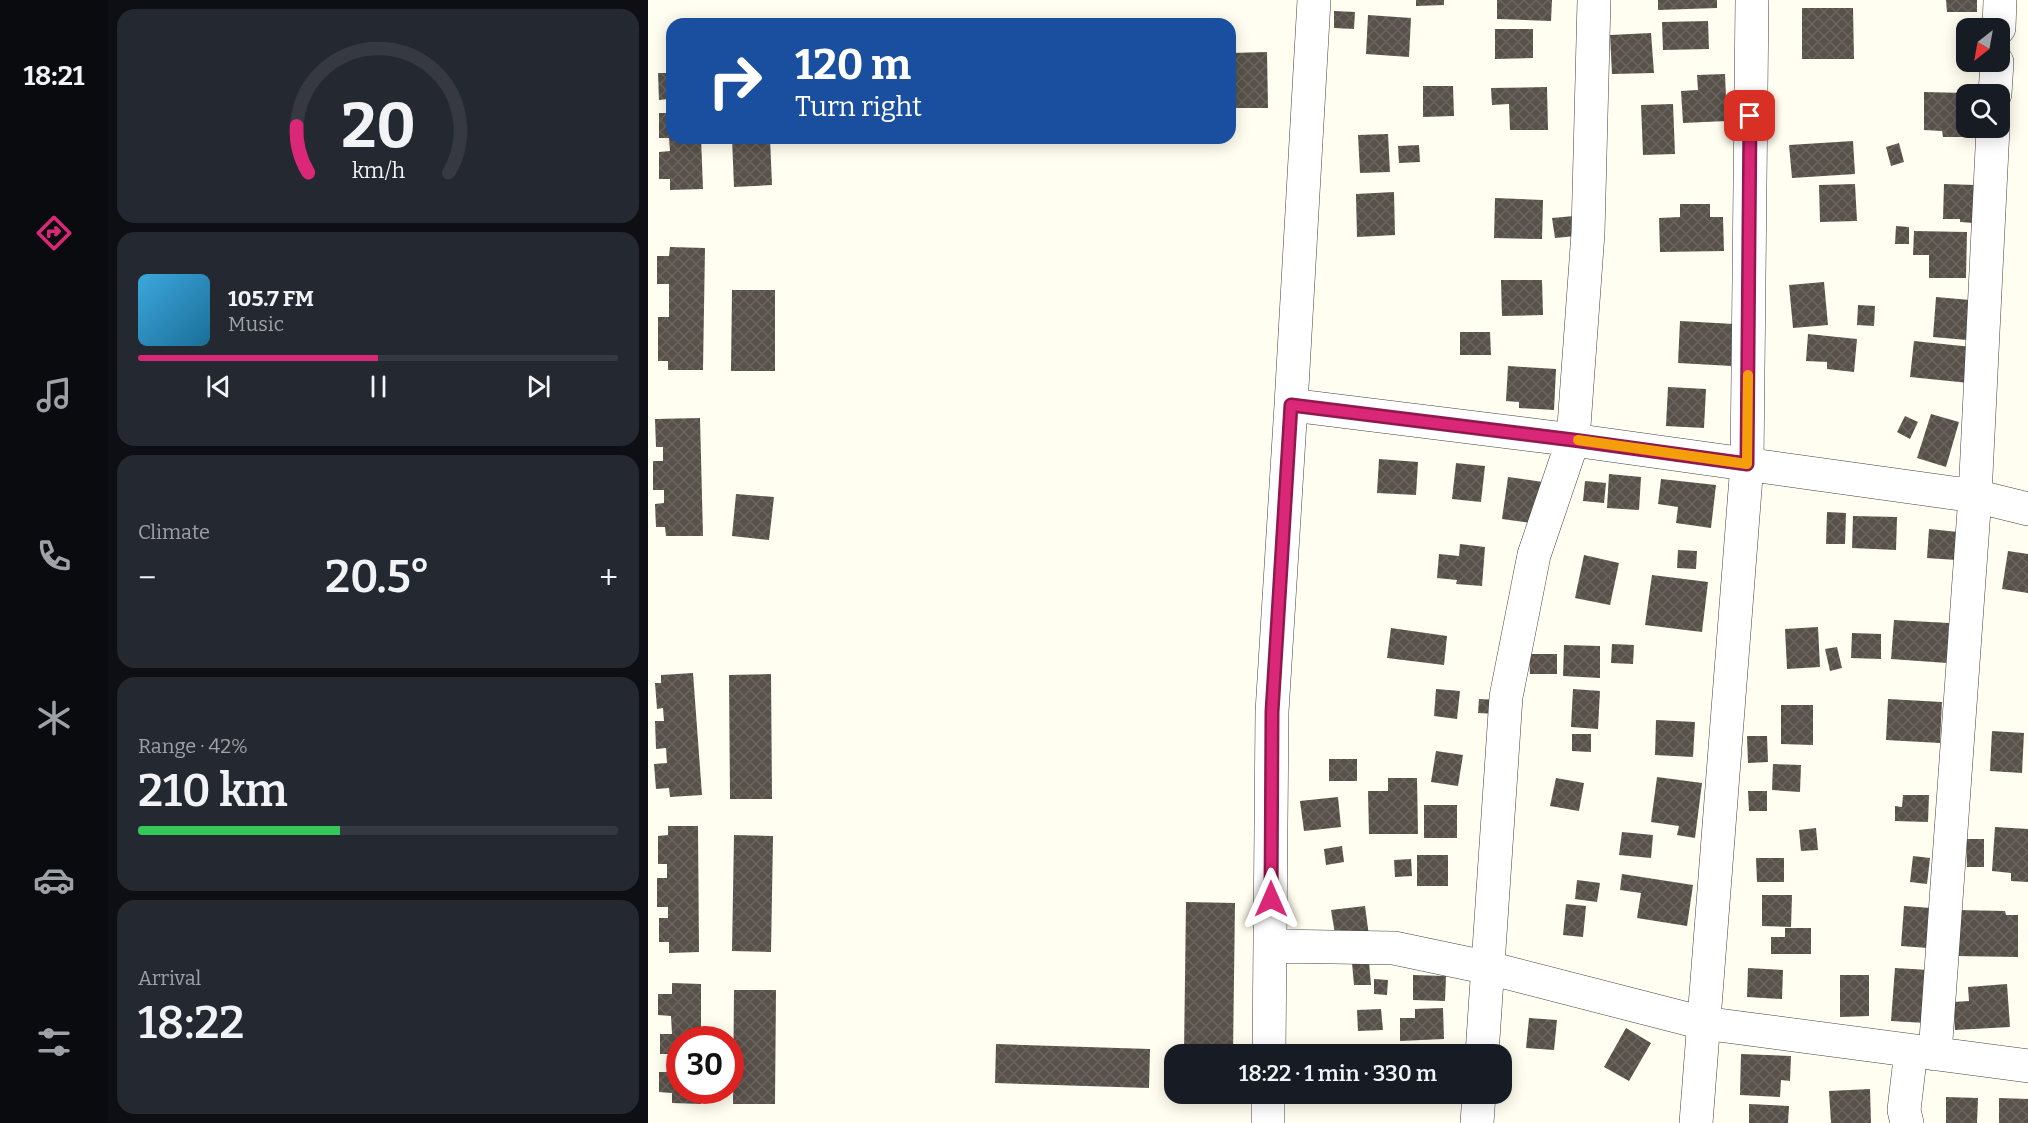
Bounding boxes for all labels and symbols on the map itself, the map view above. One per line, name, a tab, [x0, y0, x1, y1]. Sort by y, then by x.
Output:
north arrow	[1956, 18, 2010, 72]
pin	[1724, 90, 1775, 141]
position arrow	[1239, 867, 1303, 931]
speed limit sign: 30	[666, 1026, 744, 1104]

